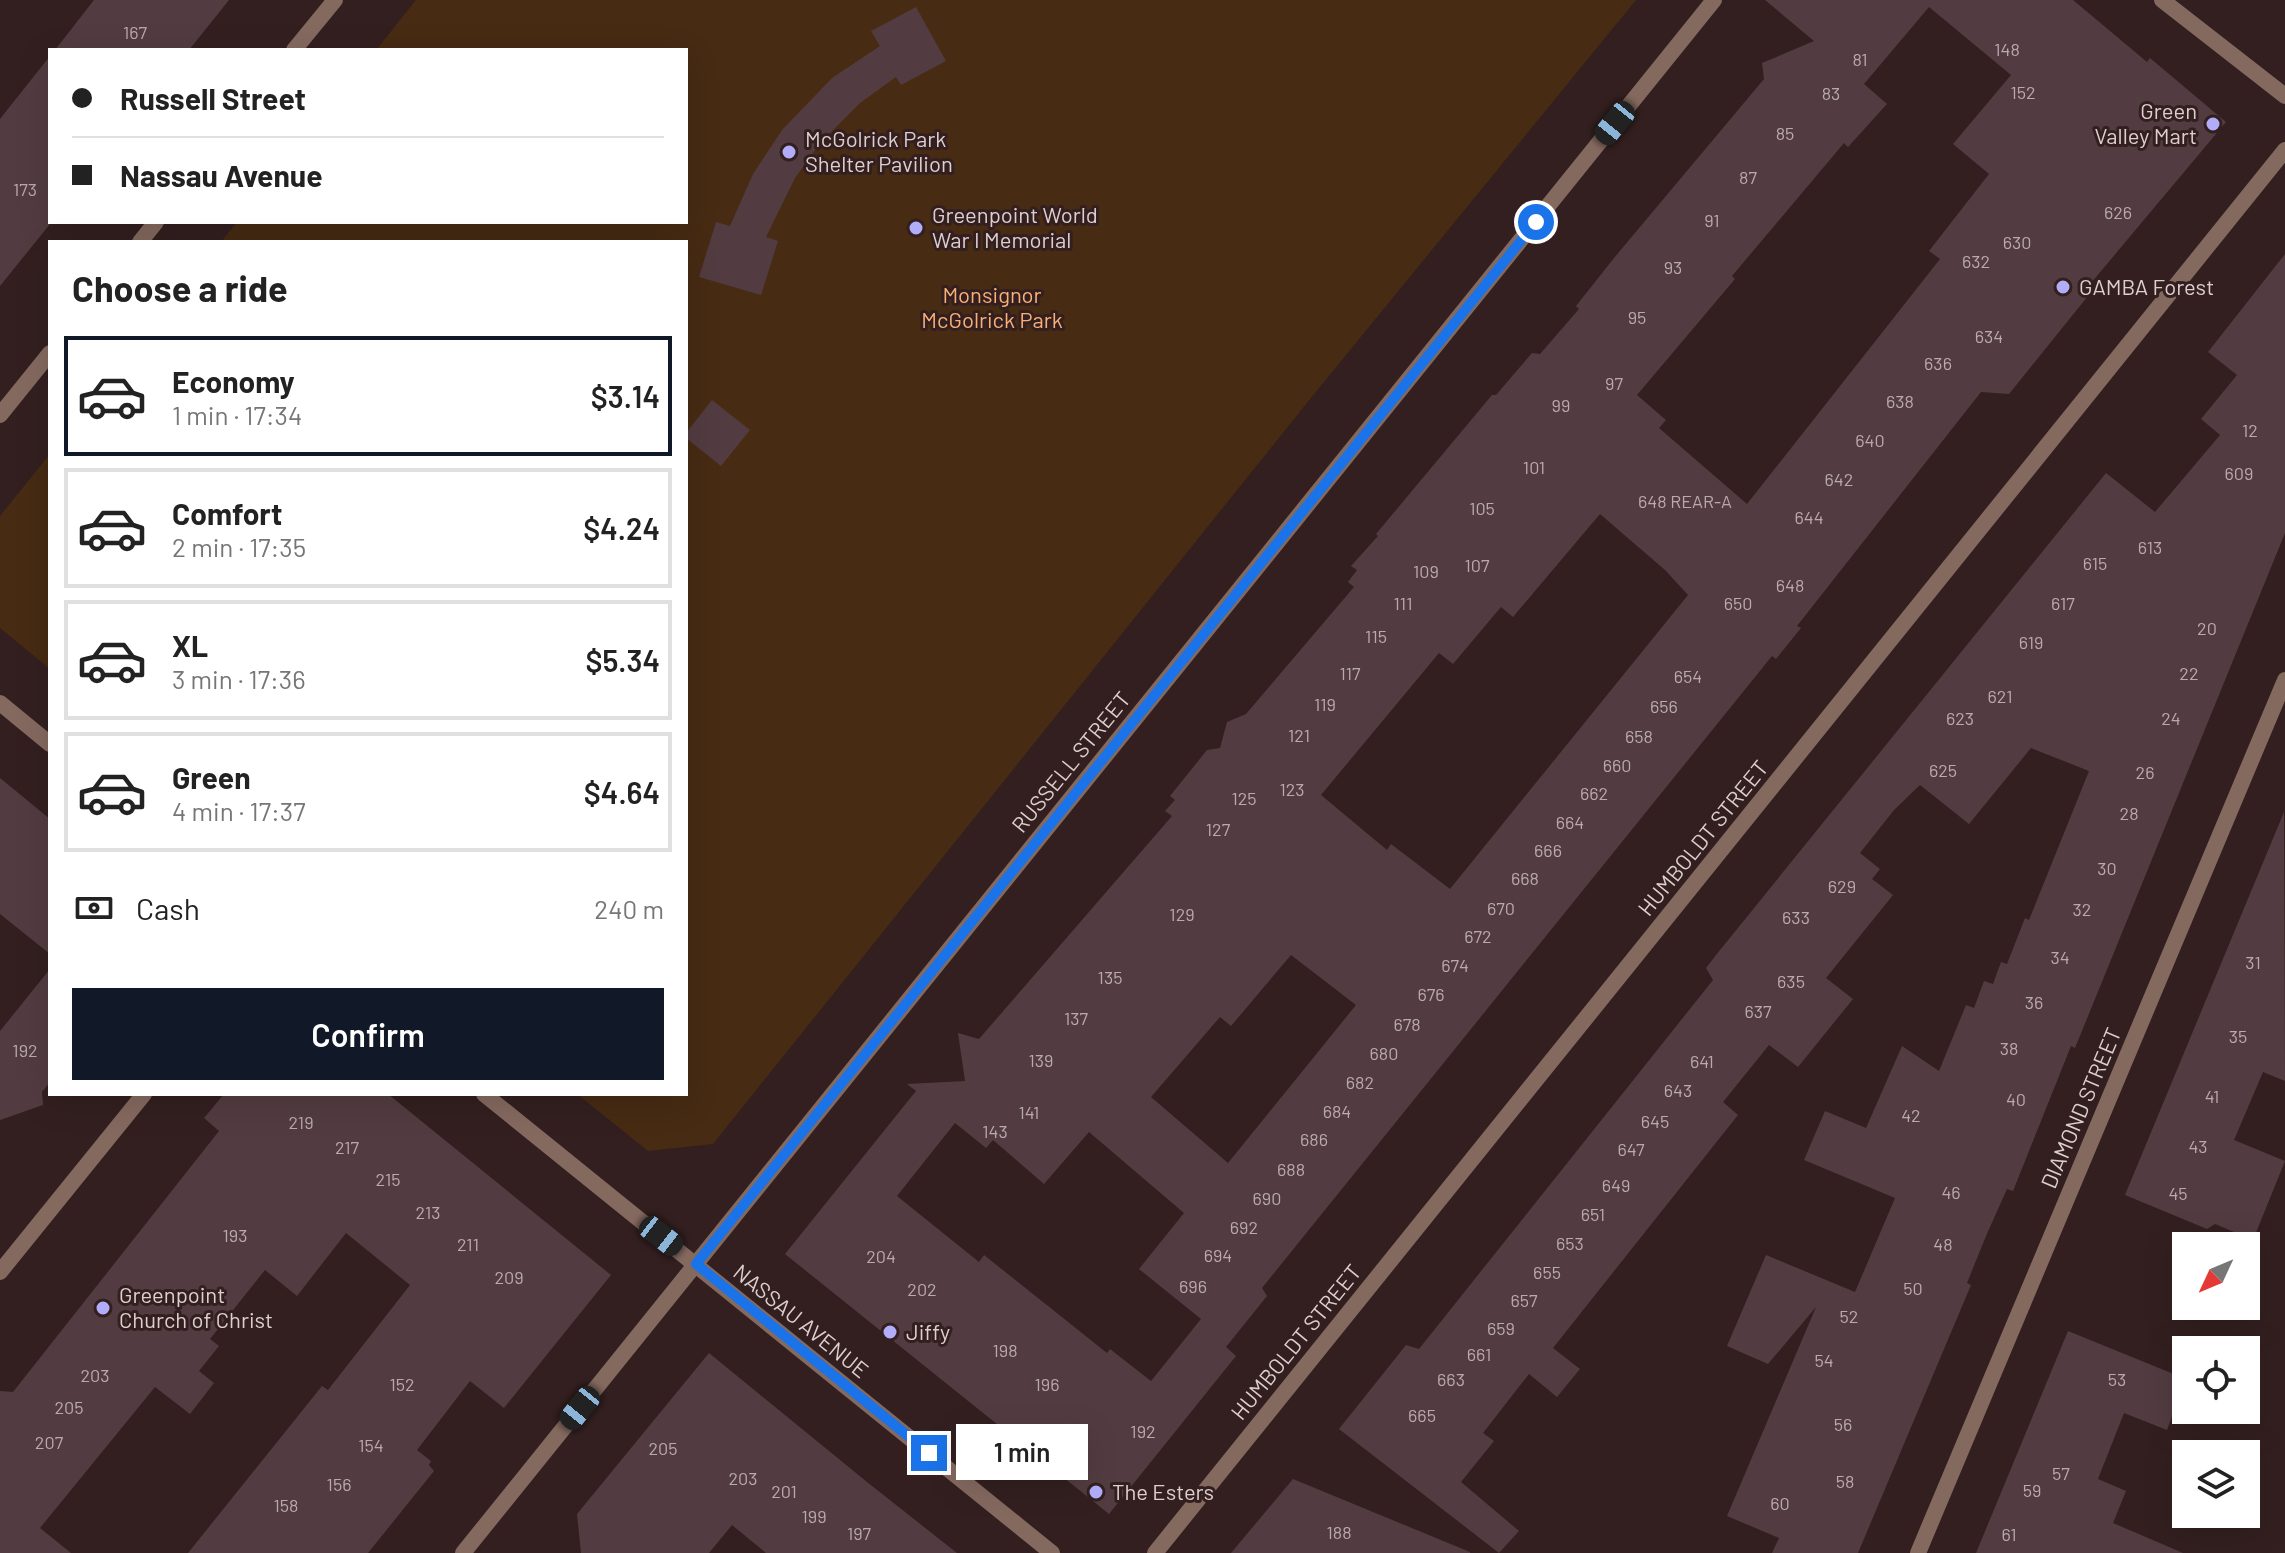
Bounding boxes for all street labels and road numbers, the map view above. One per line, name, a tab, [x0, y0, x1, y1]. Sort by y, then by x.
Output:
street label: RUSSELL STREET	[1005, 686, 1135, 837]
street label: HUMBOLDT STREET	[1632, 755, 1773, 920]
street label: DIAMOND STREET	[2034, 1023, 2126, 1192]
street label: NASSAU AVENUE	[729, 1258, 874, 1382]
street label: HUMBOLDT STREET	[1225, 1259, 1366, 1424]

